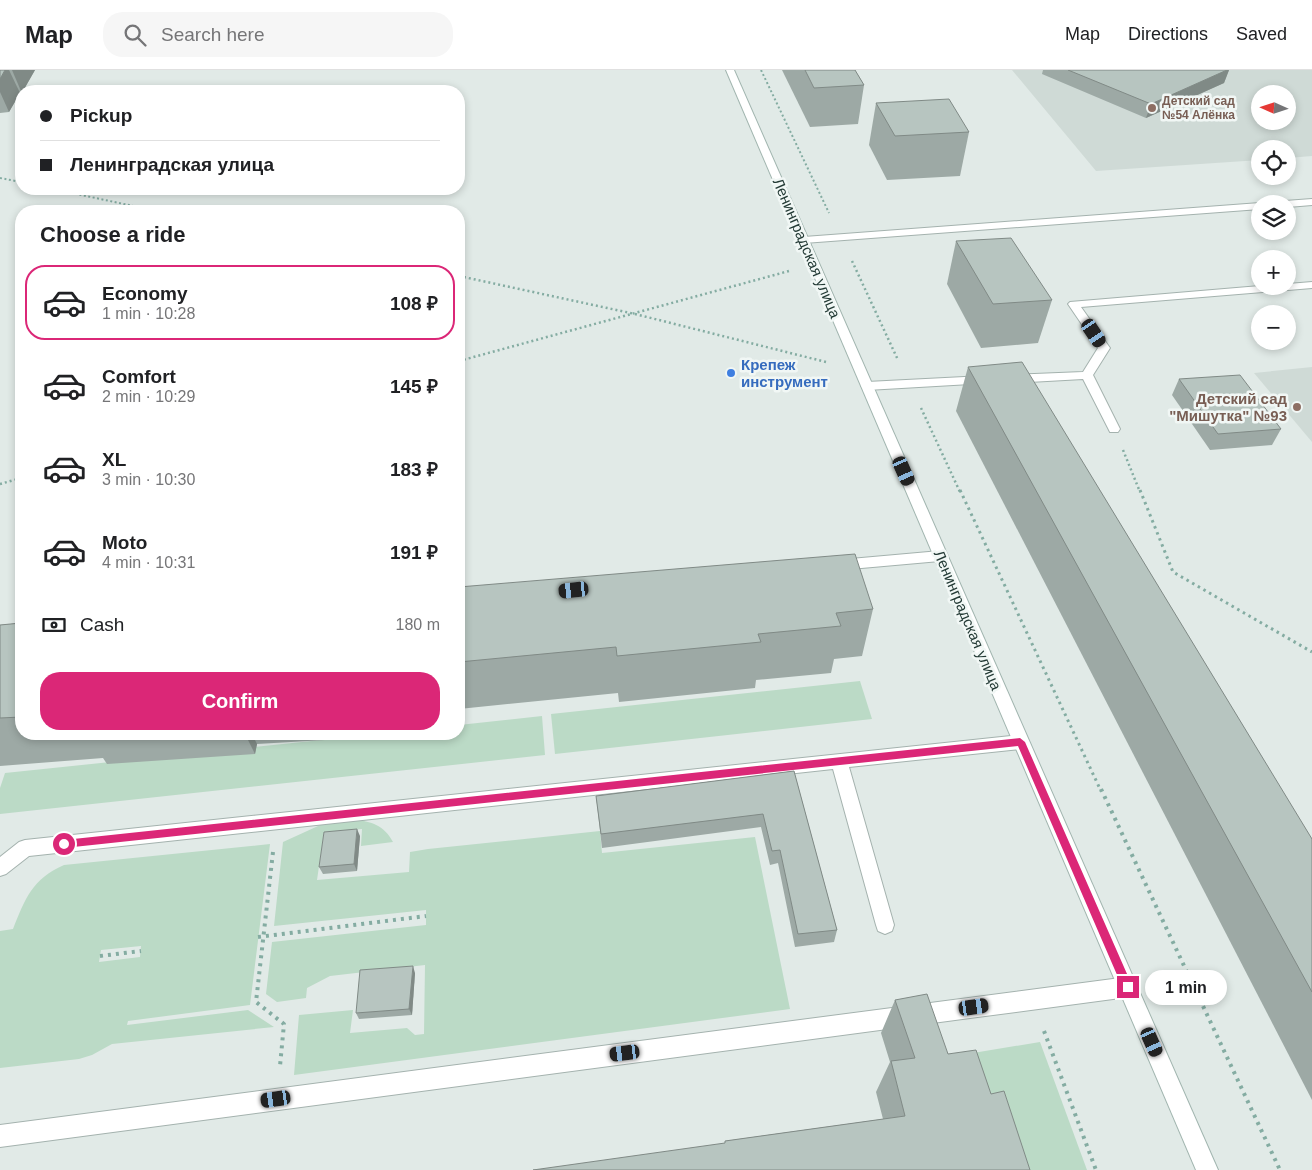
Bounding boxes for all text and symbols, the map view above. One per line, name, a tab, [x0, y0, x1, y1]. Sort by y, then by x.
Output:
search box	[103, 12, 453, 57]
text: Map	[25, 21, 73, 48]
icon: search	[121, 21, 149, 49]
text: Search here	[161, 24, 265, 45]
text: Map	[1065, 24, 1100, 44]
text: Directions	[1128, 24, 1208, 44]
text: Saved	[1236, 24, 1287, 44]
north arrow	[1251, 85, 1296, 130]
map controls	[1251, 85, 1296, 350]
place label: Детский сад №54 Алёнка	[1162, 94, 1235, 122]
marker: Детский сад №54 Алёнка	[1146, 102, 1158, 114]
text: Pickup	[70, 105, 132, 126]
button: locate	[1251, 140, 1296, 185]
text: Ленинградская улица	[70, 154, 274, 175]
street label: Ленинградская улица	[770, 175, 844, 321]
button: layers	[1251, 195, 1296, 240]
text: Choose a ride	[40, 222, 185, 247]
button: +	[1251, 250, 1296, 295]
icon: car	[42, 280, 87, 325]
text: Economy	[102, 283, 188, 304]
text: 108 ₽	[390, 293, 438, 314]
text: 1 min · 10:28	[102, 305, 195, 322]
button: −	[1251, 305, 1296, 350]
car	[1079, 316, 1108, 350]
place label: Крепеж инструмент	[741, 356, 828, 390]
icon: car	[42, 363, 87, 408]
text: Comfort	[102, 366, 176, 387]
marker: Крепеж инструмент	[725, 367, 737, 379]
text: 145 ₽	[390, 376, 438, 397]
text: 2 min · 10:29	[102, 388, 195, 405]
place label: Детский сад "Мишутка" №93	[1169, 390, 1287, 424]
marker: Детский сад "Мишутка" №93	[1291, 401, 1303, 413]
icon: car	[42, 446, 87, 491]
text: XL	[102, 449, 126, 470]
car	[891, 454, 916, 488]
text: 183 ₽	[390, 459, 438, 480]
text: 3 min · 10:30	[102, 471, 195, 488]
icon: car	[42, 529, 87, 574]
text: Moto	[102, 532, 147, 553]
text: 191 ₽	[390, 542, 438, 563]
street label: Ленинградская улица	[931, 547, 1005, 693]
text: 4 min · 10:31	[102, 554, 195, 571]
car	[558, 581, 589, 599]
icon: cash	[40, 611, 68, 639]
text: Cash	[80, 614, 124, 635]
text: 180 m	[396, 616, 440, 633]
button: Confirm	[40, 672, 440, 730]
route start	[53, 833, 75, 855]
callout: 1 min	[1146, 970, 1228, 1004]
route end	[1117, 976, 1139, 998]
text: 1 min	[1165, 979, 1207, 996]
car	[958, 997, 989, 1017]
car	[1139, 1025, 1164, 1059]
car	[609, 1044, 640, 1062]
car	[260, 1089, 291, 1109]

